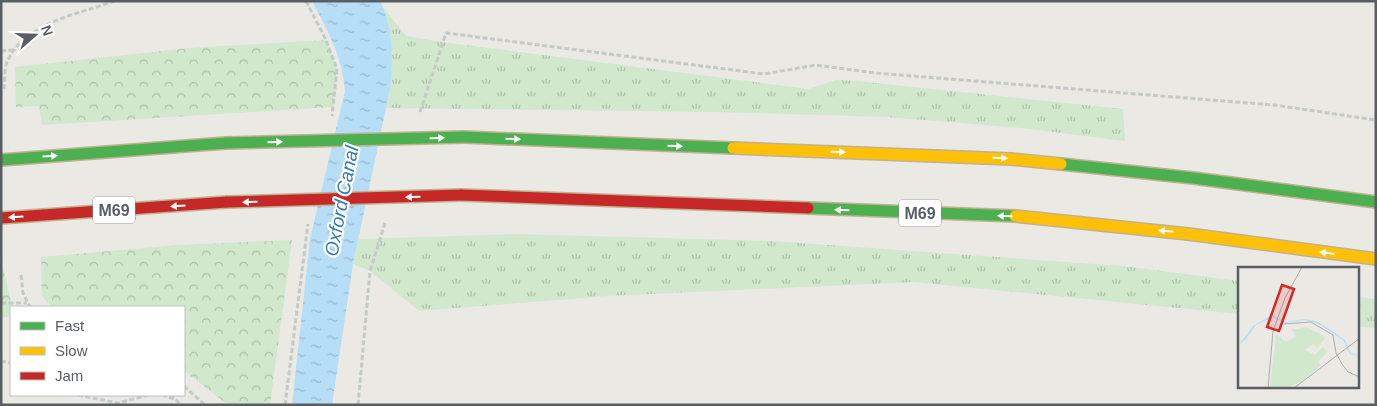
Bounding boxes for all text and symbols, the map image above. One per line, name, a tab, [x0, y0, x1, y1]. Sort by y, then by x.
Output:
north arrow	[10, 10, 60, 60]
text: N	[38, 23, 56, 38]
one-way arrow	[429, 134, 445, 142]
one-way arrow	[505, 136, 521, 144]
one-way arrow	[267, 137, 283, 145]
one-way arrow	[668, 142, 684, 150]
water label: Oxford Canal	[321, 143, 363, 258]
one-way arrow	[830, 148, 846, 156]
one-way arrow	[42, 152, 58, 160]
one-way arrow	[992, 154, 1008, 162]
one-way arrow	[404, 193, 420, 201]
road number: M69	[93, 196, 135, 224]
one-way arrow	[242, 198, 258, 206]
road number: M69	[899, 200, 941, 227]
one-way arrow	[170, 202, 186, 210]
one-way arrow	[834, 205, 850, 213]
one-way arrow	[996, 212, 1012, 220]
one-way arrow	[8, 214, 24, 222]
one-way arrow	[1158, 227, 1174, 235]
one-way arrow	[1319, 249, 1335, 257]
inset map	[1238, 267, 1360, 388]
legend	[10, 306, 185, 396]
text: Fast	[55, 317, 85, 334]
text: Slow	[55, 342, 88, 359]
text: Jam	[55, 367, 83, 384]

